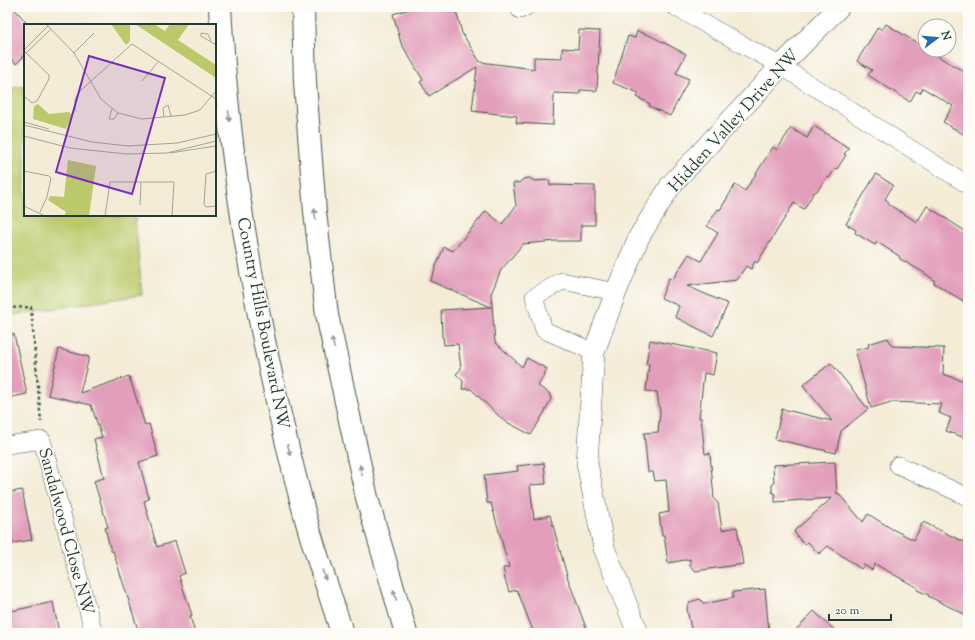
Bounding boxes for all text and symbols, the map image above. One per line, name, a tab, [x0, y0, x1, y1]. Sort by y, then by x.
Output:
north arrow	[917, 18, 957, 58]
inset map	[24, 24, 216, 216]
text: N	[936, 28, 955, 42]
street label: Hidden Valley Drive NW	[664, 44, 805, 198]
one-way arrow	[226, 109, 232, 122]
one-way arrow	[312, 208, 318, 220]
street label: Country Hills Boulevard NW	[230, 216, 294, 431]
one-way arrow	[329, 337, 335, 349]
one-way arrow	[286, 444, 292, 456]
street label: Sandalwood Close NW	[31, 445, 99, 618]
one-way arrow	[358, 464, 364, 476]
one-way arrow	[321, 569, 327, 581]
one-way arrow	[392, 589, 398, 601]
scale bar	[829, 596, 891, 622]
text: 20 m	[835, 602, 860, 620]

